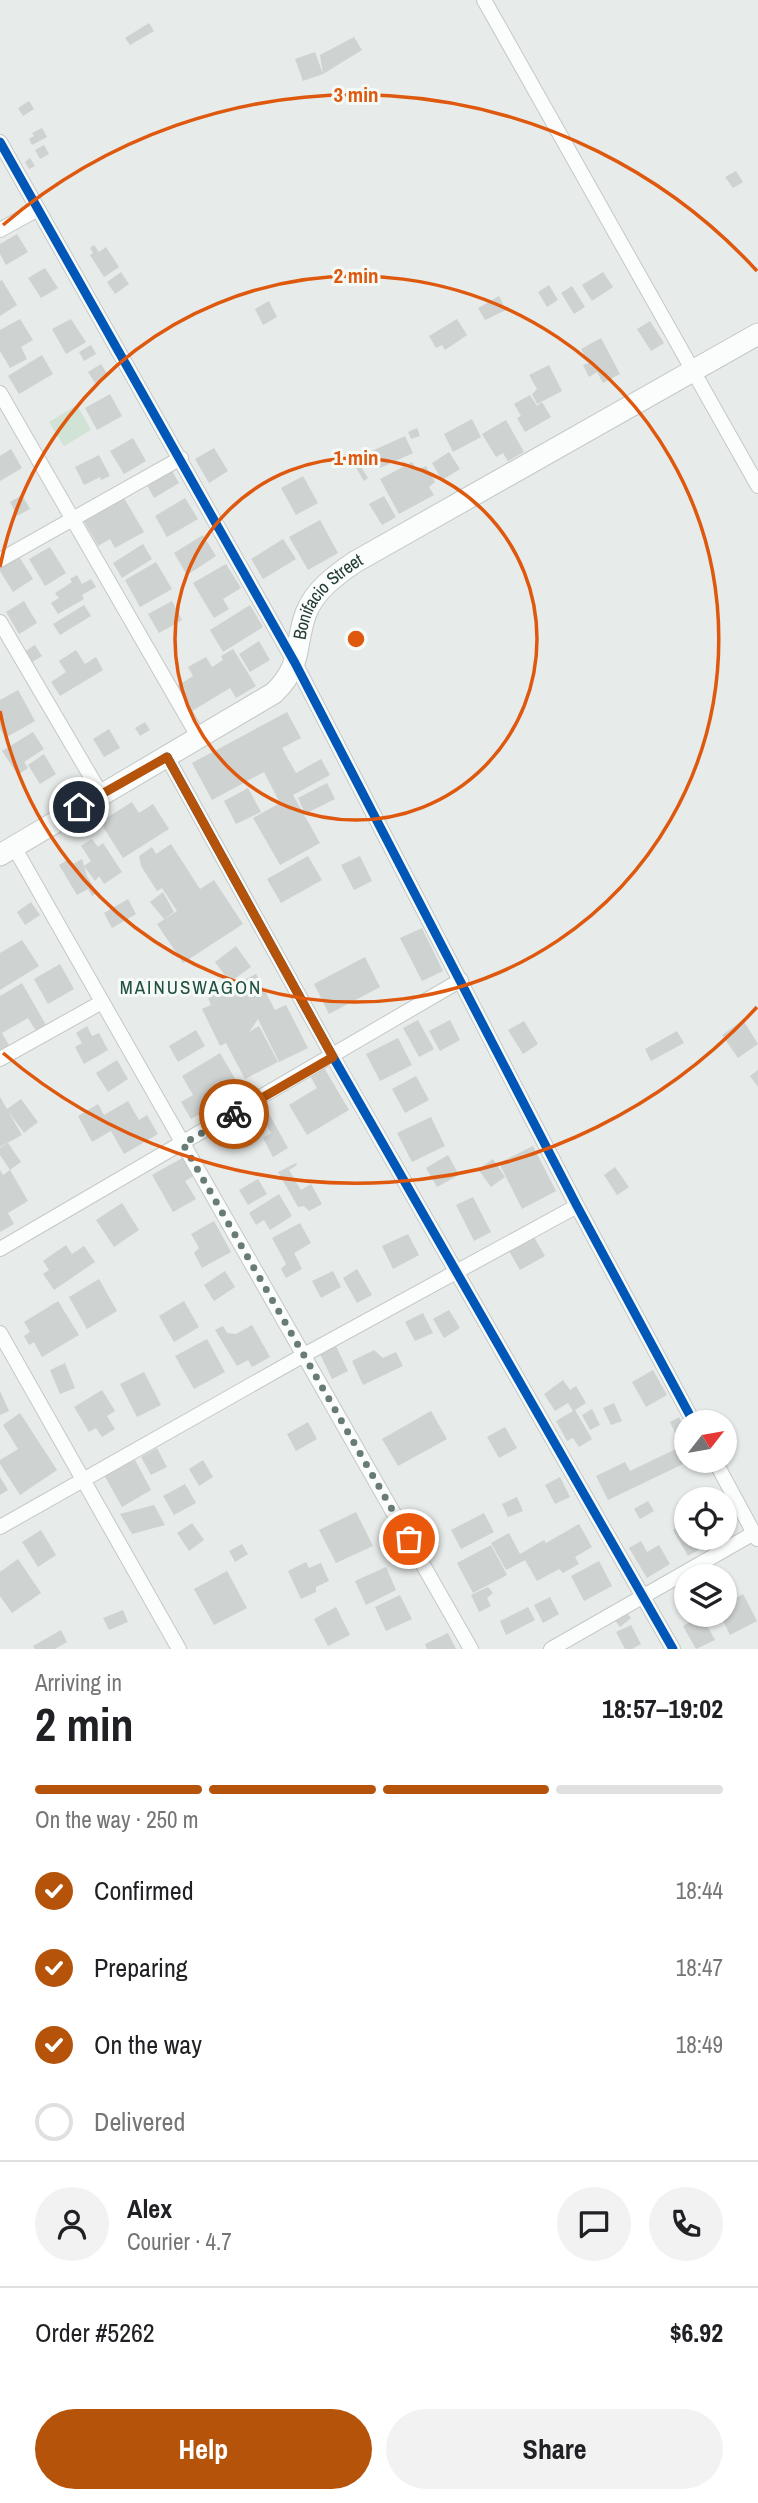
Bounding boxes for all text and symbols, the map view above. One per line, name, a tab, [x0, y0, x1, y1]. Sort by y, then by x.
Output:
text: 3 min	[334, 80, 378, 109]
text: 2 min	[334, 261, 378, 290]
text: 1 min	[334, 443, 378, 472]
street label: Bonifacio Street	[286, 547, 367, 642]
centre of rings	[344, 627, 368, 651]
pin	[49, 777, 109, 837]
icon: home	[60, 788, 98, 826]
district label: MAINUSWAGON	[120, 974, 262, 1000]
courier	[199, 1079, 269, 1149]
icon: bike	[215, 1095, 253, 1133]
north arrow	[674, 1410, 737, 1474]
map controls	[674, 1410, 737, 1627]
button: locate	[674, 1487, 737, 1550]
pin	[379, 1509, 439, 1569]
icon: bag	[390, 1520, 428, 1558]
button: layers	[674, 1564, 737, 1627]
text: Arriving in	[35, 1667, 122, 1698]
text: 18:57–19:02	[602, 1691, 723, 1726]
text: 2 min	[35, 1693, 134, 1755]
text: On the way · 250 m	[35, 1804, 199, 1835]
icon: check	[35, 1872, 73, 1910]
text: Confirmed	[94, 1873, 194, 1908]
text: 18:44	[676, 1875, 723, 1906]
icon: check	[35, 1949, 73, 1987]
text: Preparing	[94, 1950, 188, 1985]
text: 18:47	[676, 1952, 723, 1983]
icon: check	[35, 2026, 73, 2064]
text: On the way	[94, 2027, 202, 2062]
text: 18:49	[676, 2029, 723, 2060]
text: Delivered	[94, 2104, 185, 2139]
button: person	[35, 2187, 109, 2261]
button: chat	[557, 2187, 631, 2261]
button: phone	[649, 2187, 723, 2261]
text: Alex	[127, 2191, 172, 2226]
text: Courier · 4.7	[127, 2226, 232, 2257]
text: Order #5262	[35, 2315, 155, 2350]
text: $6.92	[670, 2315, 723, 2350]
button: Help	[35, 2409, 372, 2489]
button: Share	[386, 2409, 723, 2489]

